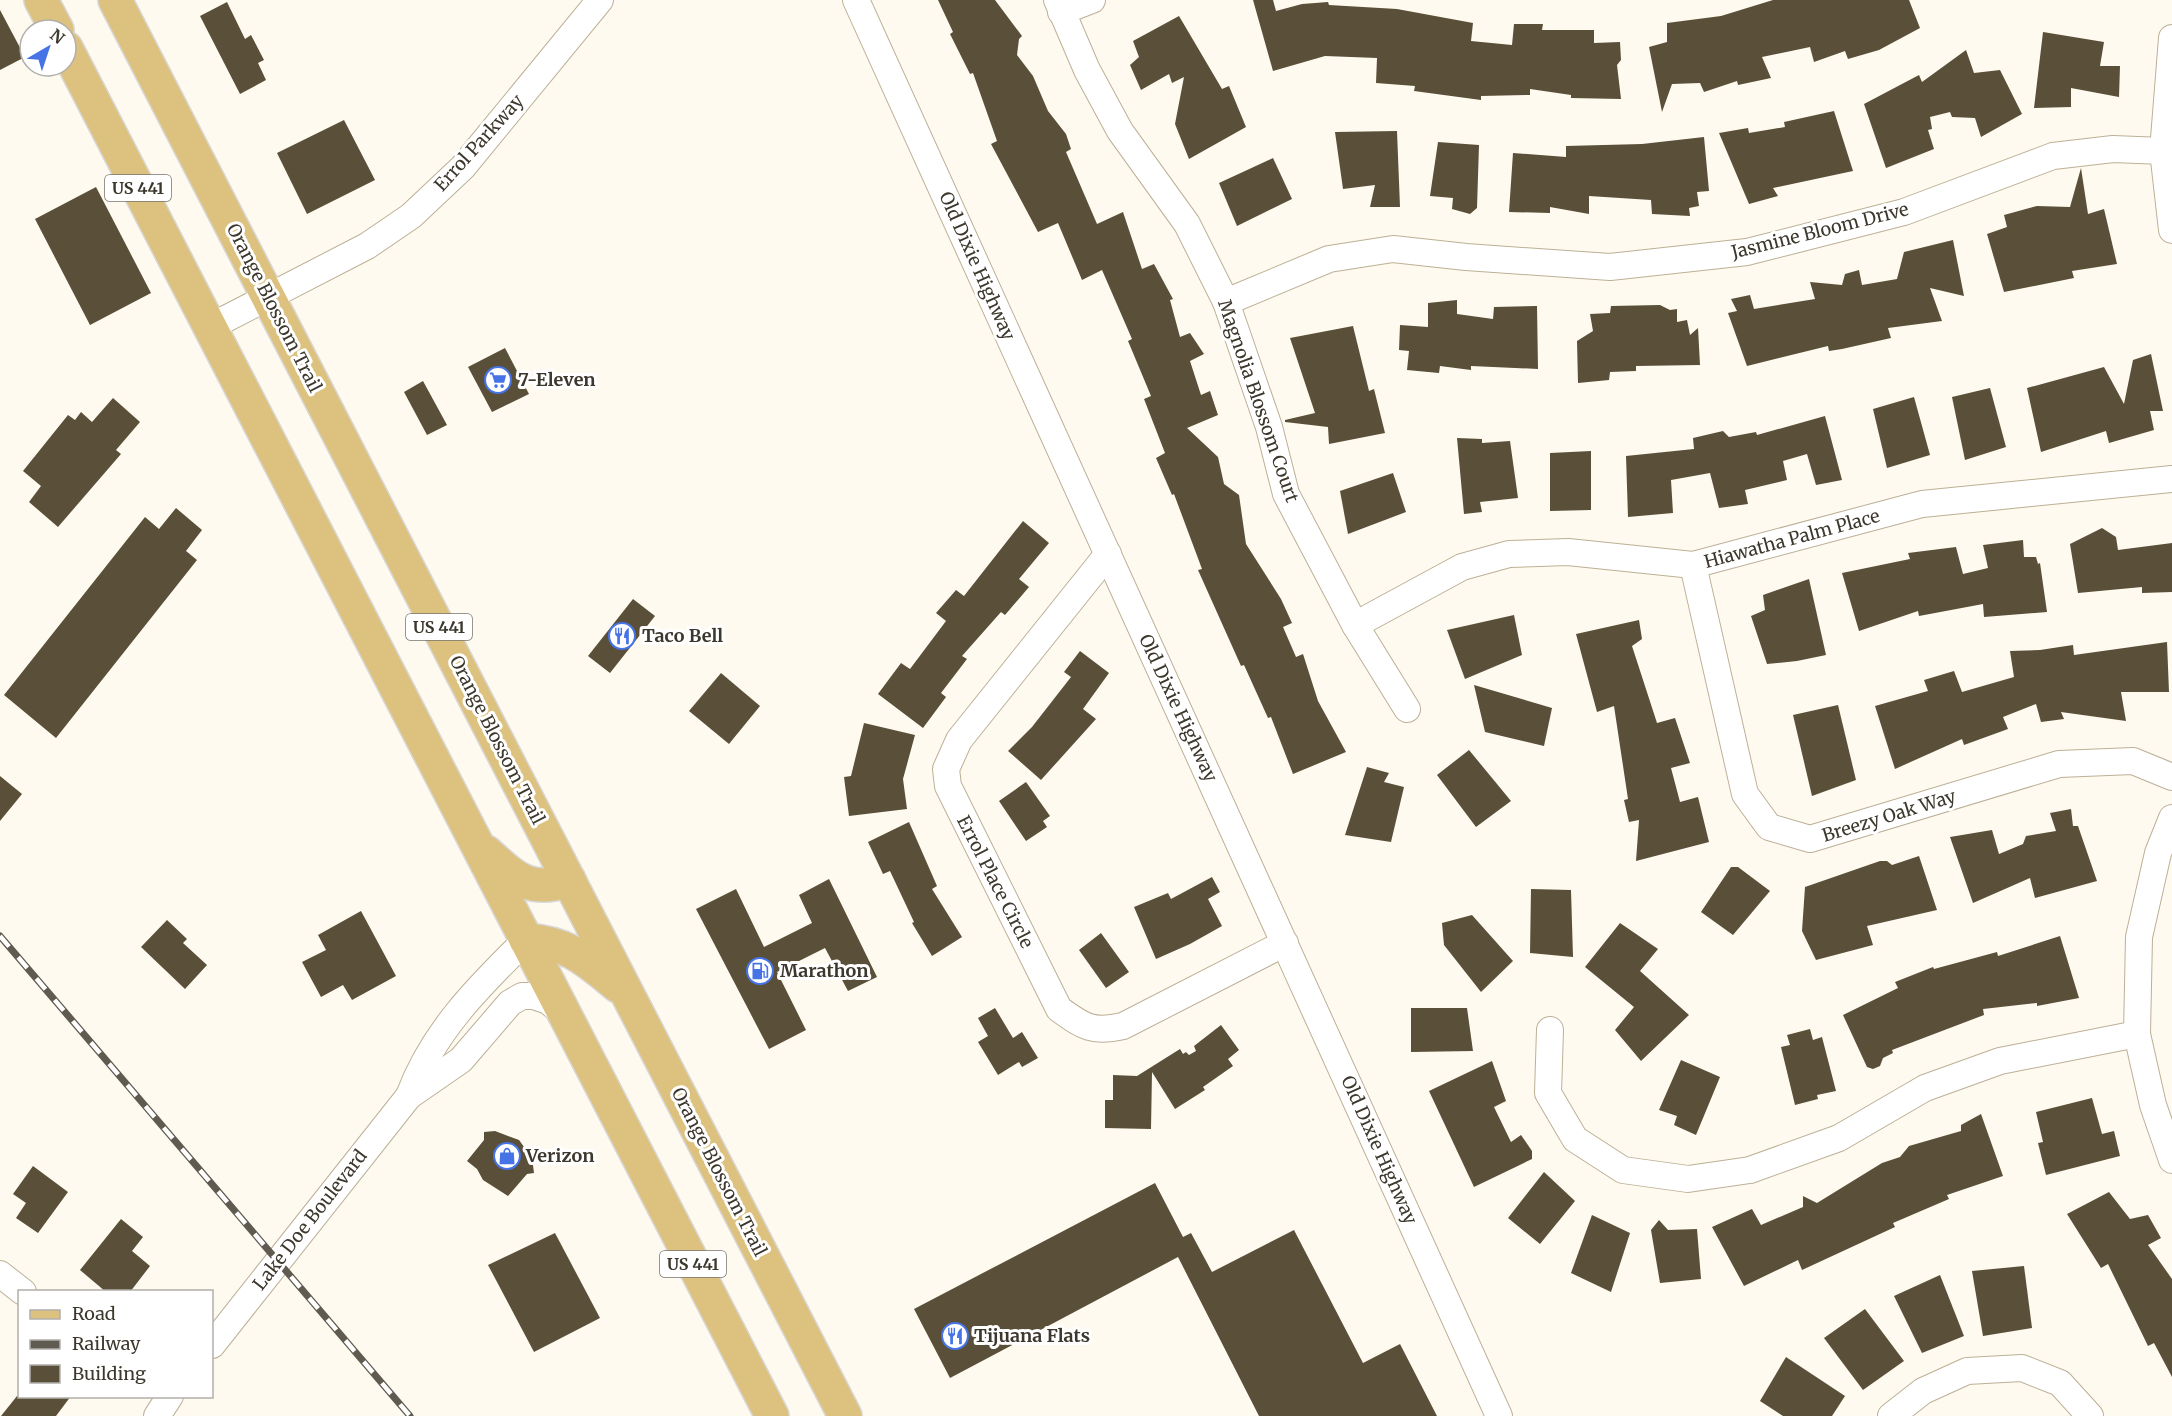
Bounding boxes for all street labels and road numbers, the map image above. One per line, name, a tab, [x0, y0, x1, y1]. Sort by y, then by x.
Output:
street label: Errol Parkway	[429, 89, 528, 196]
road number: US 441	[105, 175, 171, 201]
street label: Old Dixie Highway	[934, 188, 1021, 344]
street label: Jasmine Bloom Drive	[1728, 197, 1911, 264]
street label: Orange Blossom Trail	[222, 220, 327, 396]
street label: Magnolia Blossom Court	[1213, 296, 1304, 505]
street label: Hiawatha Palm Place	[1702, 504, 1882, 573]
road number: US 441	[406, 614, 472, 640]
street label: Old Dixie Highway	[1134, 630, 1223, 786]
street label: Orange Blossom Trail	[445, 652, 550, 828]
street label: Breezy Oak Way	[1819, 784, 1959, 847]
street label: Errol Place Circle	[952, 812, 1039, 952]
street label: Old Dixie Highway	[1336, 1072, 1423, 1228]
street label: Orange Blossom Trail	[667, 1084, 772, 1260]
street label: Lake Doe Boulevard	[248, 1145, 372, 1295]
road number: US 441	[660, 1251, 726, 1277]

